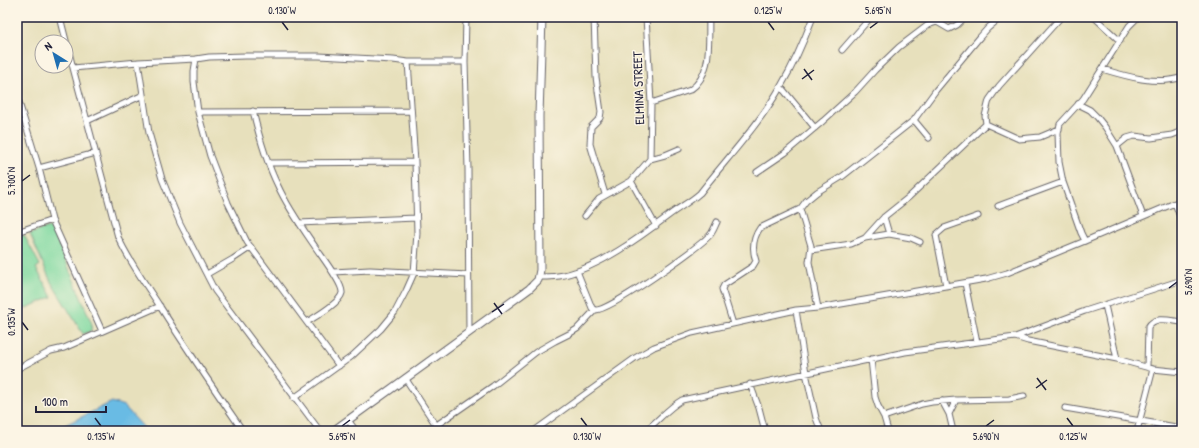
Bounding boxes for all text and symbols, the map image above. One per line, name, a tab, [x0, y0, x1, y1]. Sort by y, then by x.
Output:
text: 0.130°W	[268, 4, 297, 17]
text: 0.125°W	[754, 4, 783, 17]
text: 5.695°N	[865, 4, 891, 17]
north arrow	[34, 34, 74, 74]
text: N	[41, 39, 55, 53]
street label: ELMINA STREET	[628, 50, 648, 125]
text: 5.700°N	[5, 167, 18, 195]
text: 5.690°N	[1182, 269, 1195, 295]
text: 0.135°W	[5, 307, 18, 336]
scale bar	[36, 388, 106, 414]
text: 100 m	[42, 393, 68, 410]
text: 0.135°W	[87, 430, 116, 443]
text: 5.695°N	[329, 430, 355, 443]
text: 0.130°W	[573, 430, 602, 443]
text: 5.690°N	[973, 430, 999, 443]
text: 0.125°W	[1059, 430, 1088, 443]

